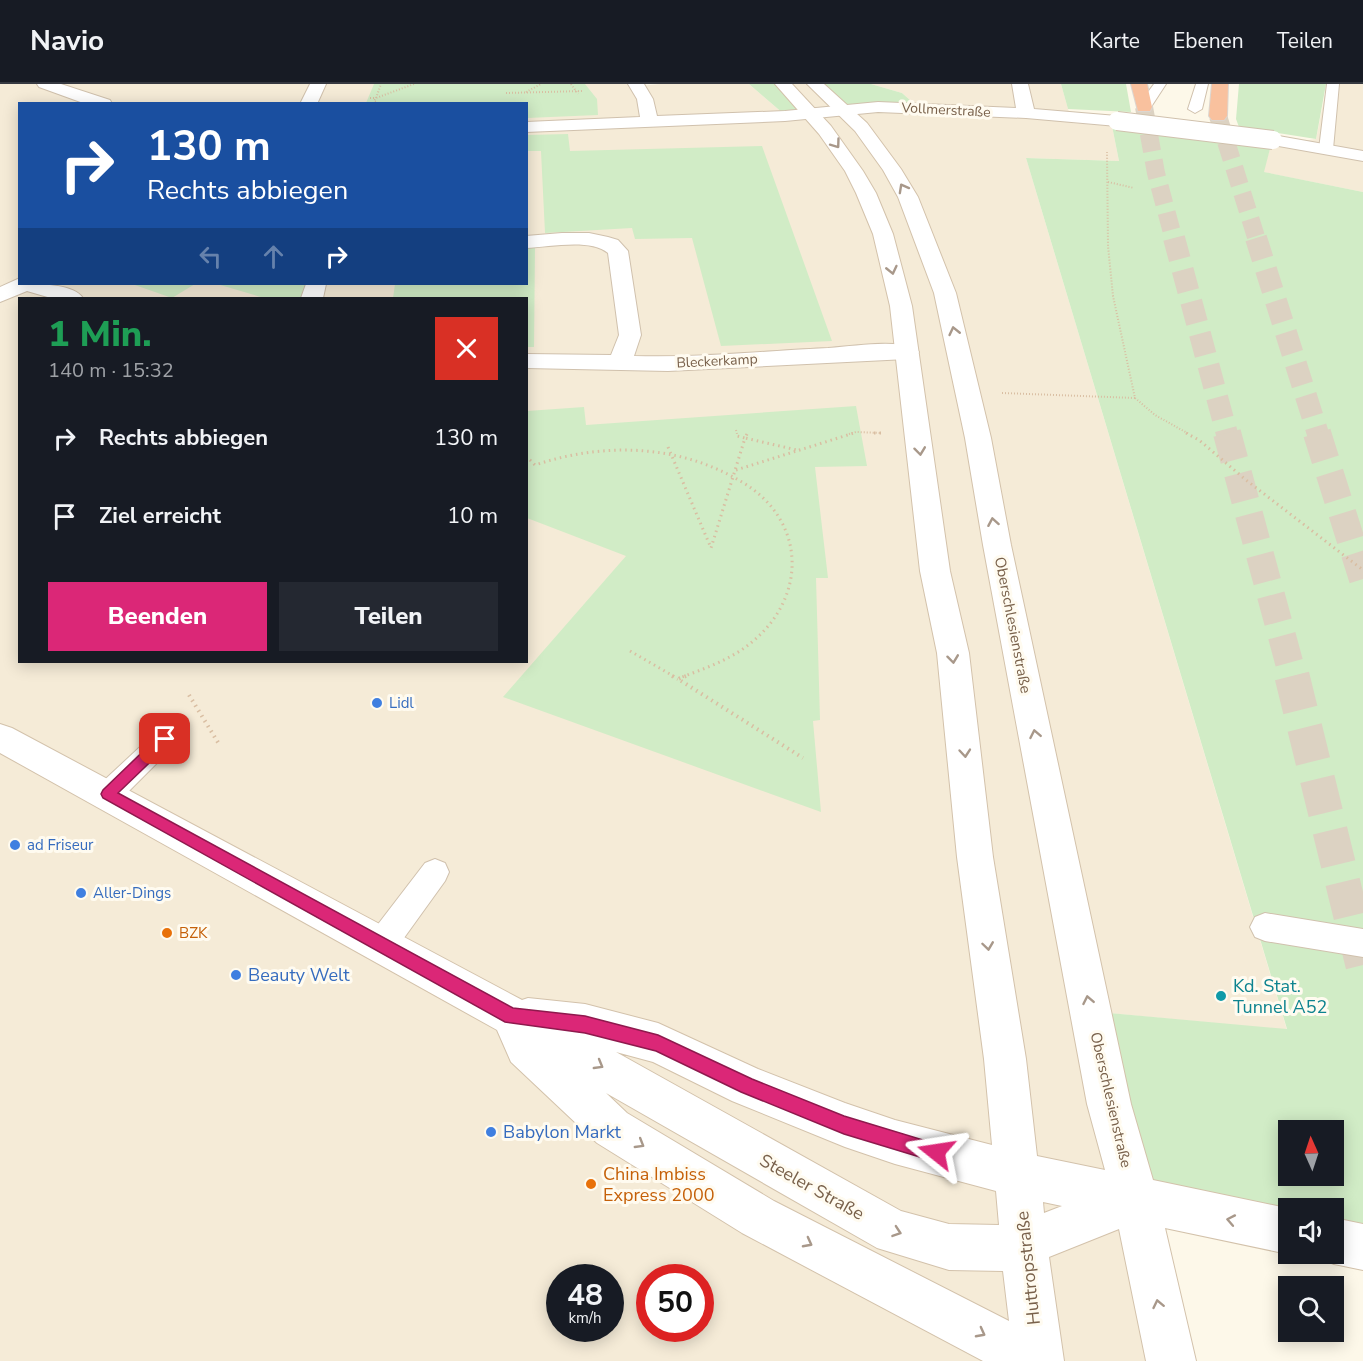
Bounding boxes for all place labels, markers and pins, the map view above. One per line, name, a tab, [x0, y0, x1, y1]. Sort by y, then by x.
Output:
place label: Lidl	[389, 693, 414, 713]
marker: Lidl	[370, 696, 384, 710]
pin	[139, 713, 190, 764]
place label: ad Friseur	[27, 835, 94, 855]
marker: ad Friseur	[8, 838, 22, 852]
place label: Aller-Dings	[93, 883, 171, 903]
marker: Aller-Dings	[74, 886, 88, 900]
place label: BZK	[179, 923, 208, 943]
marker: BZK	[160, 926, 174, 940]
place label: Beauty Welt	[248, 963, 350, 987]
marker: Beauty Welt	[229, 968, 243, 982]
place label: Kd. Stat. Tunnel A52	[1233, 974, 1327, 1019]
marker: Kd. Stat. Tunnel A52	[1214, 989, 1228, 1003]
place label: Babylon Markt	[503, 1120, 622, 1144]
marker: Babylon Markt	[484, 1125, 498, 1139]
place label: China Imbiss Express 2000	[603, 1162, 714, 1207]
marker: China Imbiss Express 2000	[584, 1177, 598, 1191]

